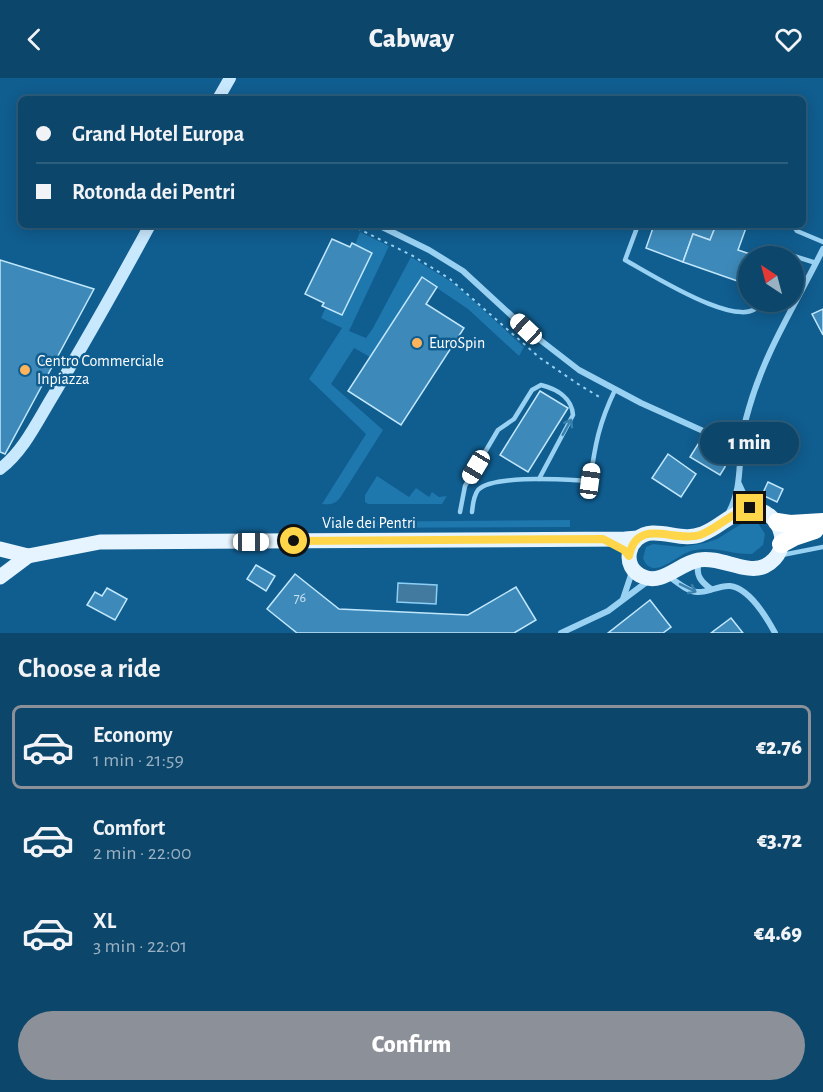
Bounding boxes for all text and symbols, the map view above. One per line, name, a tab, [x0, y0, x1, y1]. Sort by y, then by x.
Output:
icon: back	[18, 23, 51, 56]
icon: heart	[772, 23, 805, 56]
text: Cabway	[369, 25, 454, 52]
text: Grand Hotel Europa	[72, 123, 244, 145]
text: Rotonda dei Pentri	[72, 181, 236, 203]
north arrow	[738, 246, 804, 312]
map controls	[738, 246, 804, 312]
car	[507, 310, 545, 348]
place label: EuroSpin	[429, 335, 485, 351]
marker: EuroSpin	[410, 336, 424, 350]
place label: Centro Commerciale Inpiazza	[37, 353, 164, 387]
marker: Centro Commerciale Inpiazza	[18, 363, 32, 377]
one-way arrow	[562, 419, 573, 437]
callout: 1 min	[700, 421, 800, 463]
text: 1 min	[728, 433, 771, 453]
car	[459, 447, 493, 487]
car	[579, 462, 601, 500]
route end	[736, 494, 763, 521]
street label: Viale dei Pentri	[322, 515, 416, 531]
route start	[280, 527, 307, 554]
car	[233, 533, 269, 551]
one-way arrow	[678, 582, 696, 594]
house number: 76	[294, 591, 306, 605]
text: Choose a ride	[18, 655, 161, 682]
icon: car	[21, 720, 75, 774]
text: Economy	[93, 724, 173, 746]
text: €2.76	[756, 736, 802, 758]
text: 1 min · 21:59	[93, 750, 184, 770]
icon: car	[21, 813, 75, 867]
text: Comfort	[93, 817, 165, 839]
text: €3.72	[757, 829, 802, 851]
text: 2 min · 22:00	[93, 843, 192, 863]
icon: car	[21, 906, 75, 960]
text: XL	[93, 910, 116, 932]
text: €4.69	[754, 922, 802, 944]
text: 3 min · 22:01	[93, 936, 187, 956]
button: Confirm	[18, 1011, 805, 1080]

